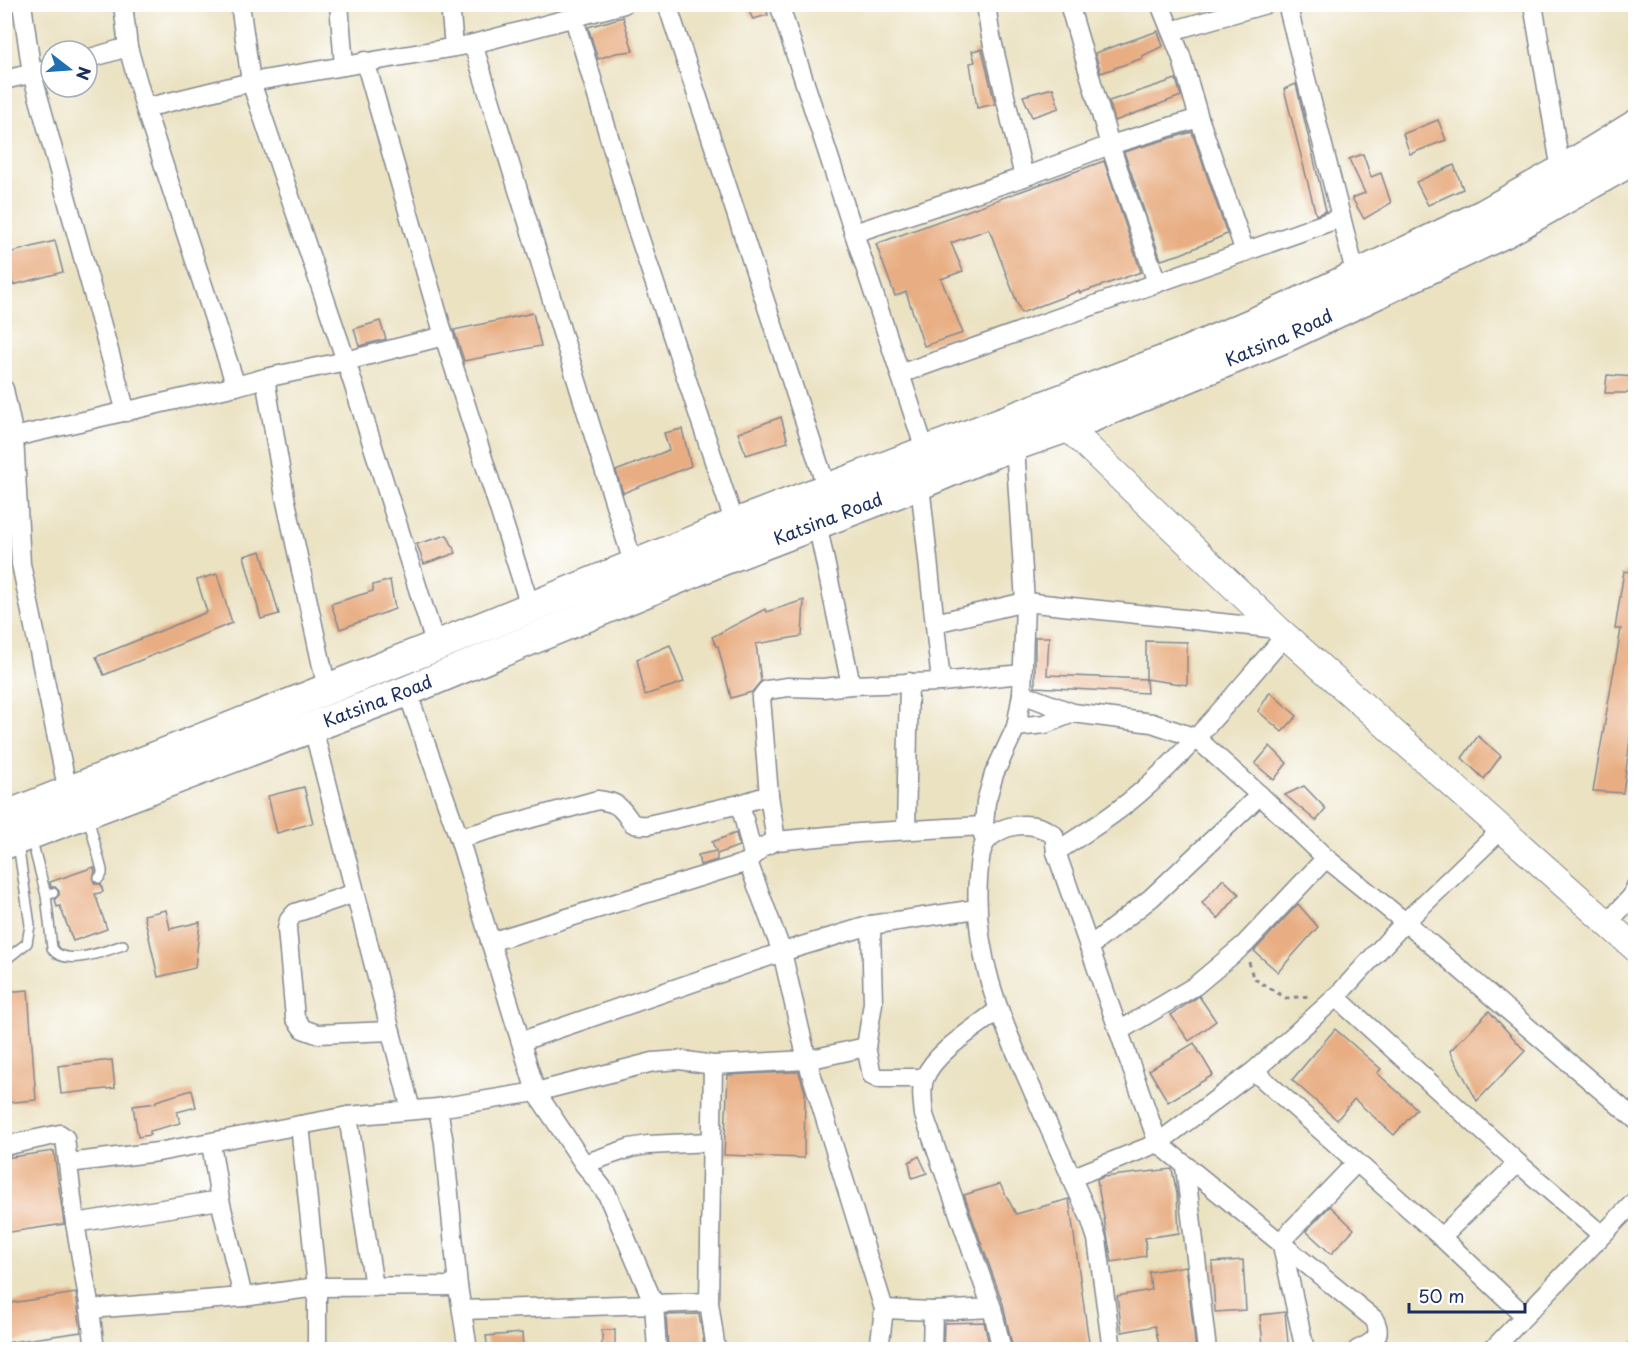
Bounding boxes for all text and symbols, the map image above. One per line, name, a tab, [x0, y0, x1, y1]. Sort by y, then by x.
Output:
north arrow	[39, 39, 99, 99]
text: N	[71, 64, 98, 83]
street label: Katsina Road	[1221, 301, 1337, 373]
street label: Katsina Road	[769, 485, 886, 551]
street label: Katsina Road	[319, 667, 436, 734]
scale bar	[1409, 1276, 1524, 1314]
text: 50 m	[1418, 1282, 1465, 1309]

